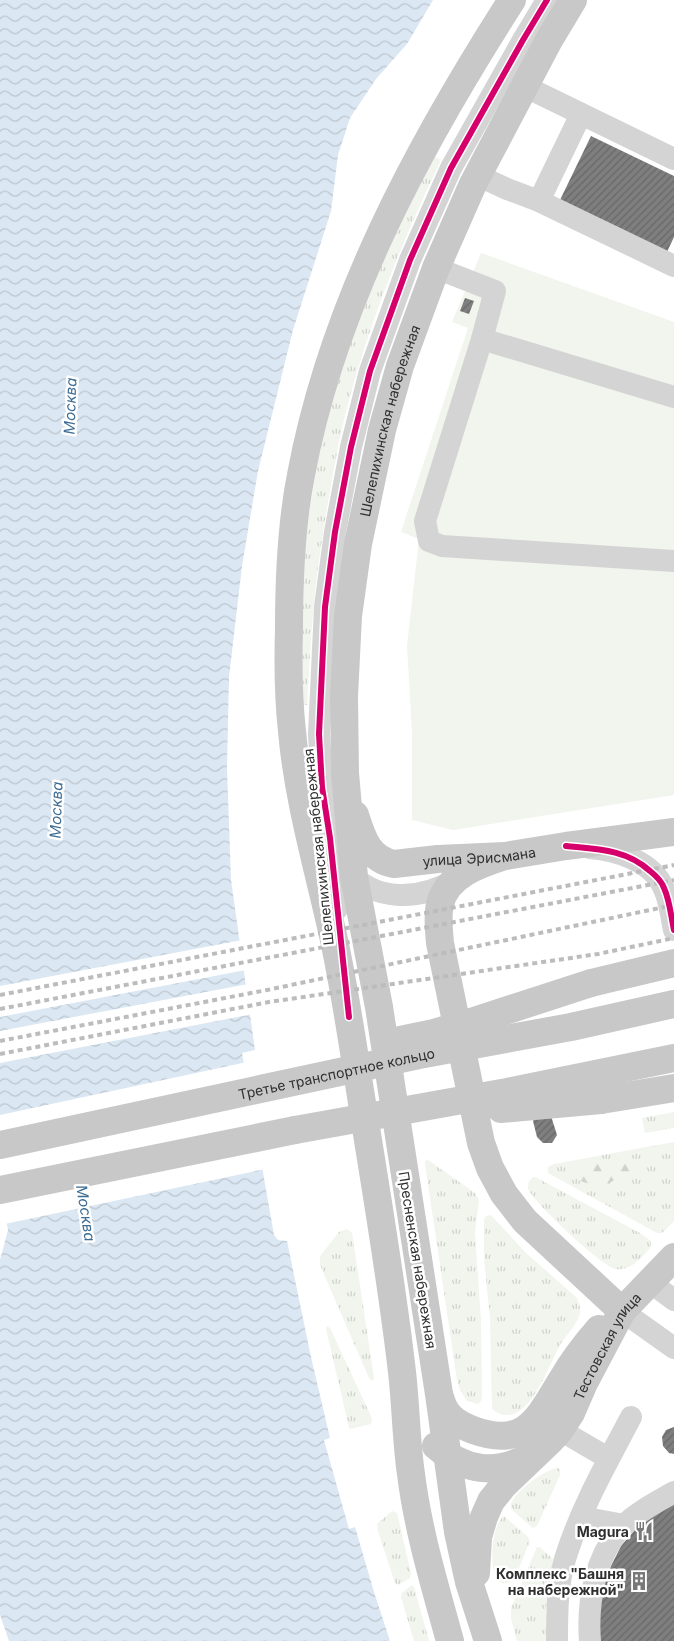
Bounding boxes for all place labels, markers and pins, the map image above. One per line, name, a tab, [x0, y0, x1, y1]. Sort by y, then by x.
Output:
restaurant icon: Magura	[633, 1520, 655, 1542]
place label: Magura	[577, 1523, 629, 1540]
place label: Комплекс "Башня на набережной"	[496, 1565, 624, 1598]
building icon: Комплекс "Башня на набережной"	[628, 1570, 650, 1592]

